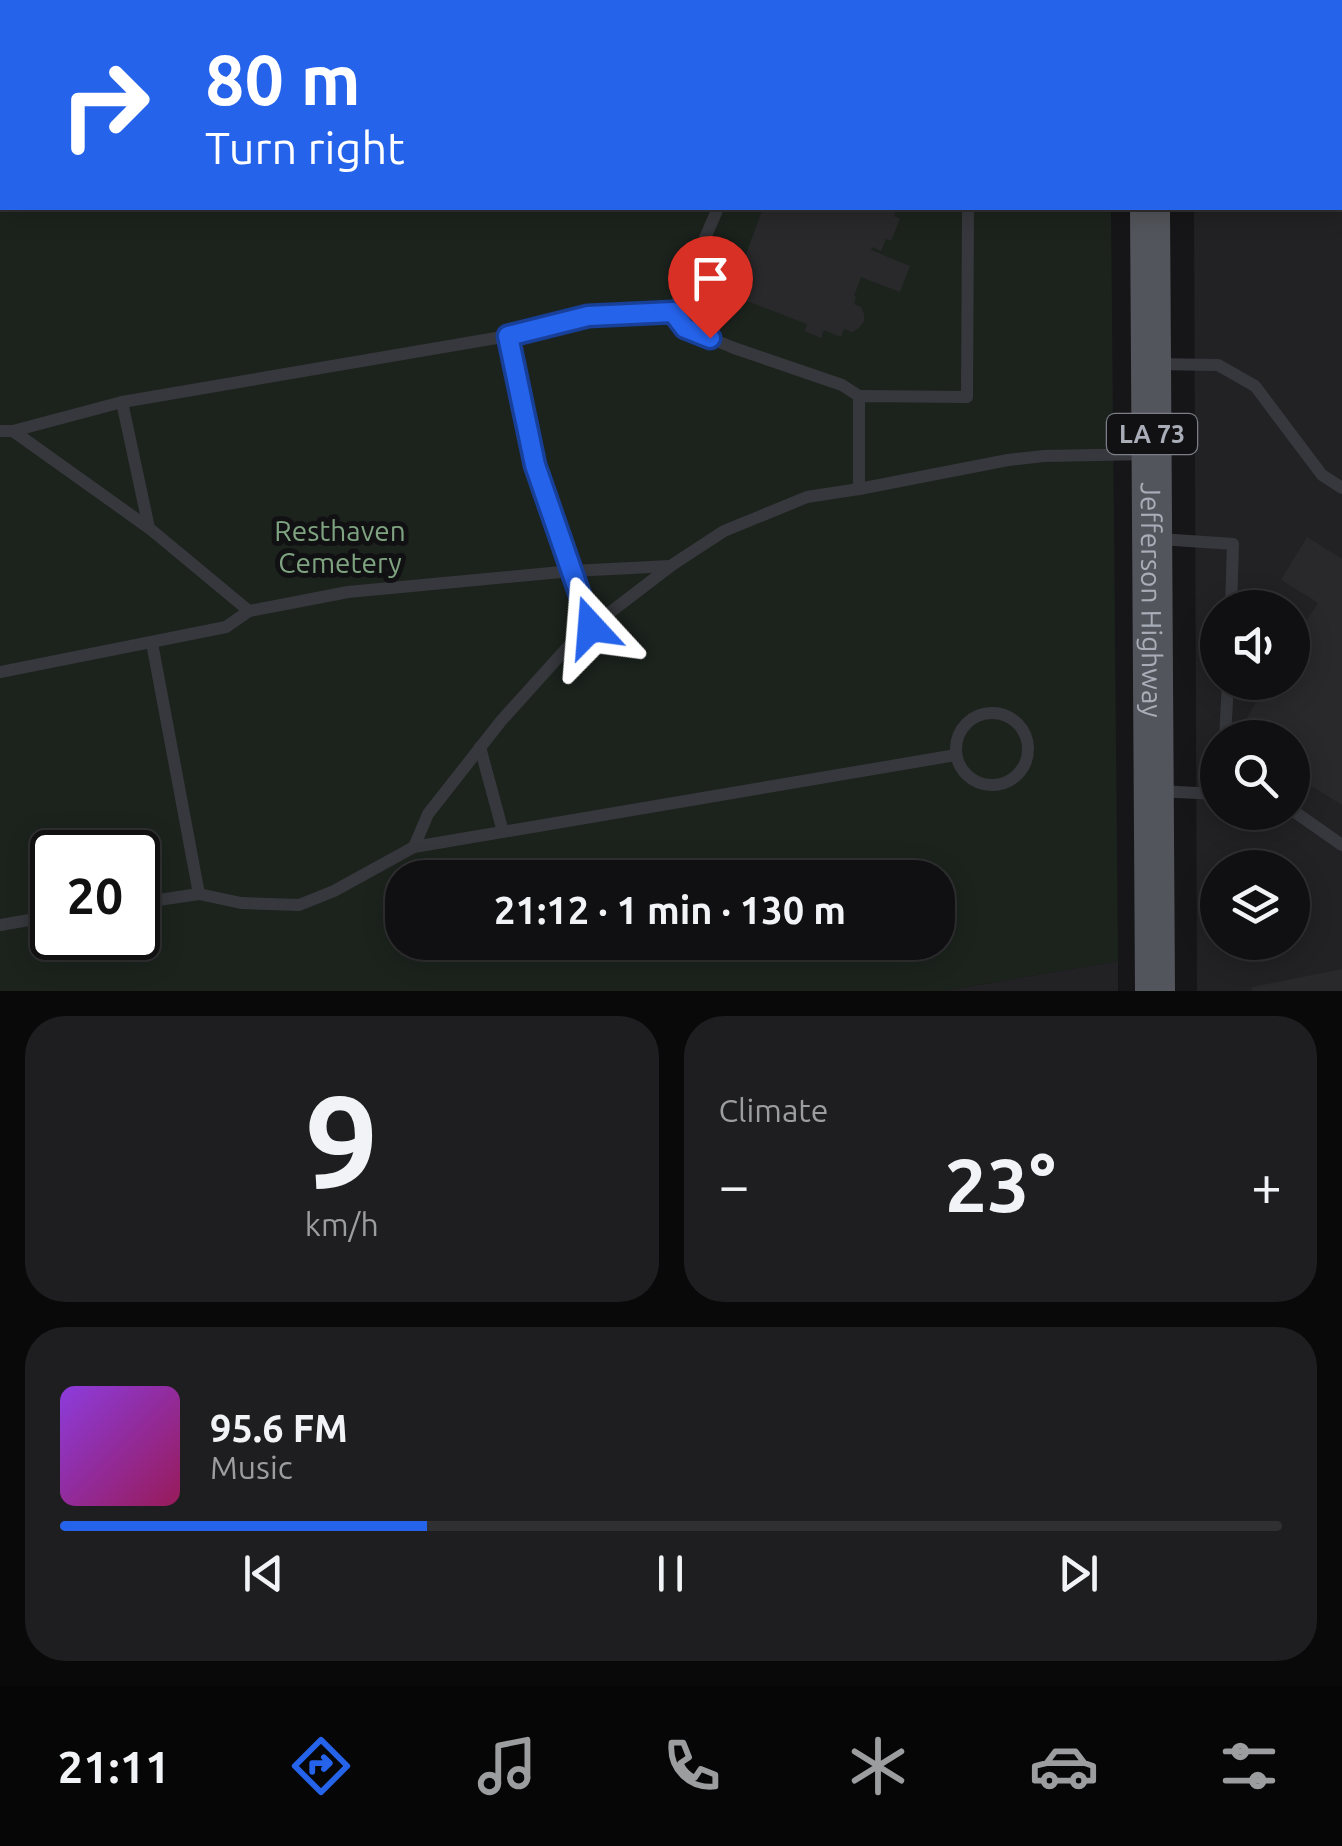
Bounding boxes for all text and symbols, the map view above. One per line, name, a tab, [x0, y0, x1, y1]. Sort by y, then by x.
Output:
icon: right	[40, 40, 170, 170]
text: 80 m	[205, 40, 361, 118]
text: Turn right	[205, 122, 405, 173]
pin	[668, 236, 753, 339]
icon: arrive	[683, 251, 738, 306]
road number: LA 73	[1107, 414, 1197, 454]
street label: Jefferson Highway	[1136, 482, 1169, 718]
park label: Resthaven Cemetery	[274, 515, 406, 578]
position arrow	[539, 575, 643, 679]
map controls	[1200, 590, 1310, 960]
button: sound	[1200, 590, 1310, 700]
button: search	[1200, 720, 1310, 830]
speed limit sign: 20	[30, 830, 160, 960]
button: layers	[1200, 850, 1310, 960]
text: 21:12 · 1 min · 130 m	[494, 889, 846, 931]
text: 9	[305, 1068, 378, 1214]
text: Climate	[719, 1092, 829, 1128]
text: 23°	[945, 1142, 1056, 1226]
text: −	[719, 1154, 750, 1215]
text: +	[1251, 1154, 1282, 1215]
text: km/h	[305, 1206, 379, 1242]
text: 95.6 FM	[210, 1407, 348, 1449]
text: Music	[210, 1449, 293, 1485]
icon: previous	[236, 1546, 291, 1601]
icon: pause	[643, 1546, 698, 1601]
icon: next	[1051, 1546, 1106, 1601]
icon: directions	[286, 1731, 356, 1801]
icon: music	[472, 1731, 542, 1801]
icon: phone	[657, 1731, 727, 1801]
icon: climate	[843, 1731, 913, 1801]
icon: car	[1029, 1731, 1099, 1801]
icon: filters	[1214, 1731, 1284, 1801]
text: 21:11	[58, 1741, 170, 1792]

